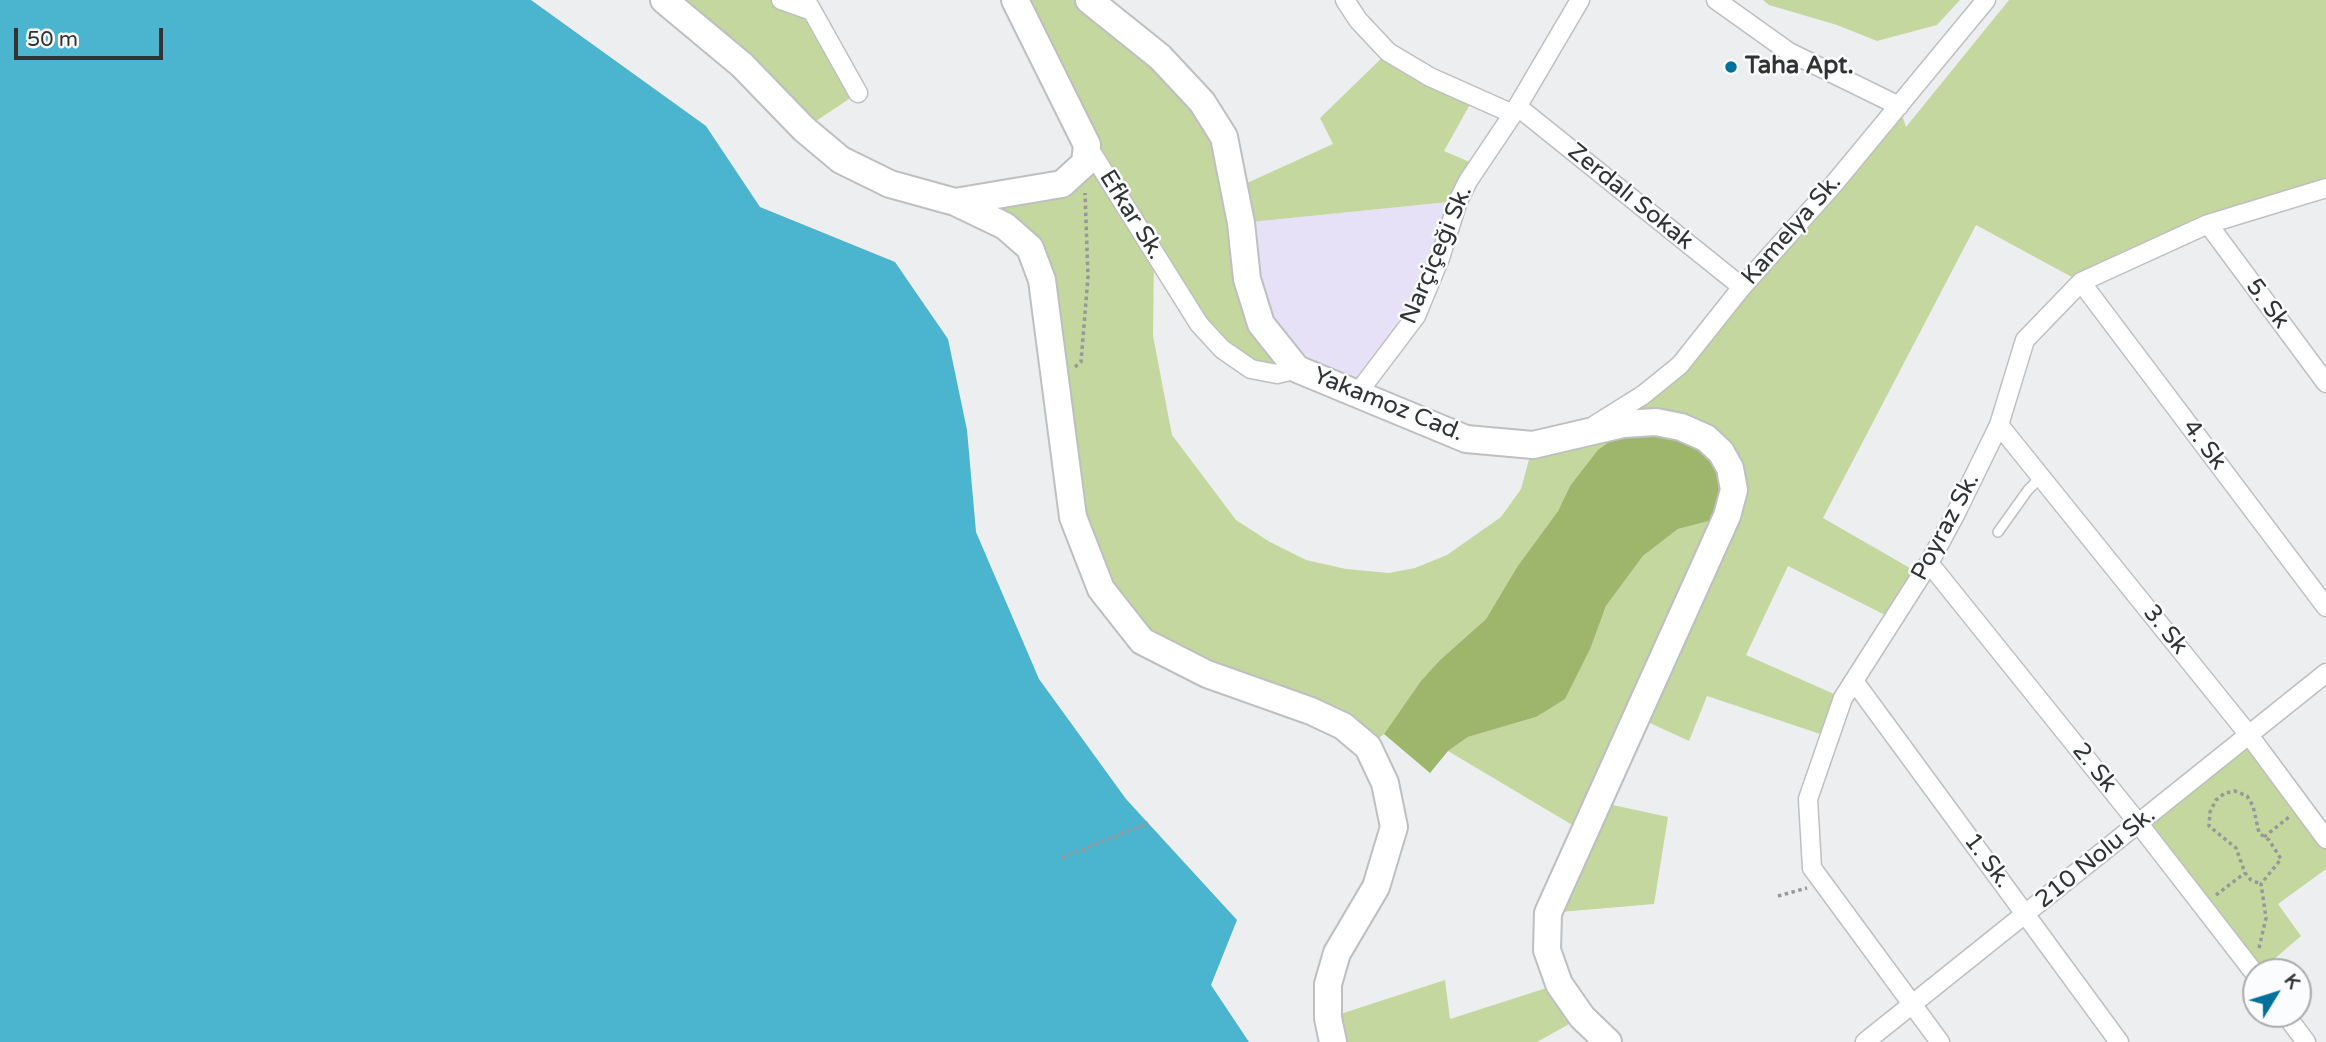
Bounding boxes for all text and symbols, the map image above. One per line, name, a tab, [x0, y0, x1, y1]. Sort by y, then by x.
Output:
scale bar	[18, 14, 166, 58]
text: 50 m	[27, 27, 78, 52]
place label: Taha Apt.	[1745, 53, 1854, 81]
marker: Taha Apt.	[1723, 59, 1739, 75]
street label: Zerdalı Sokak	[1561, 138, 1699, 256]
street label: Efkar Sk.	[1092, 165, 1170, 265]
street label: Kamelya Sk.	[1736, 169, 1848, 291]
street label: Narçiçeği Sk.	[1395, 181, 1479, 329]
street label: 5. Sk	[2239, 273, 2295, 335]
street label: Yakamoz Cad.	[1309, 362, 1467, 448]
street label: 4. Sk	[2176, 414, 2232, 476]
street label: Poyraz Sk.	[1906, 468, 1986, 586]
street label: 3. Sk	[2136, 599, 2194, 661]
street label: 2. Sk	[2065, 737, 2123, 799]
street label: 210 Nolu Sk.	[2030, 801, 2162, 915]
street label: 1. Sk.	[1957, 828, 2017, 894]
north arrow	[2242, 958, 2312, 1028]
text: K	[2279, 970, 2305, 993]

